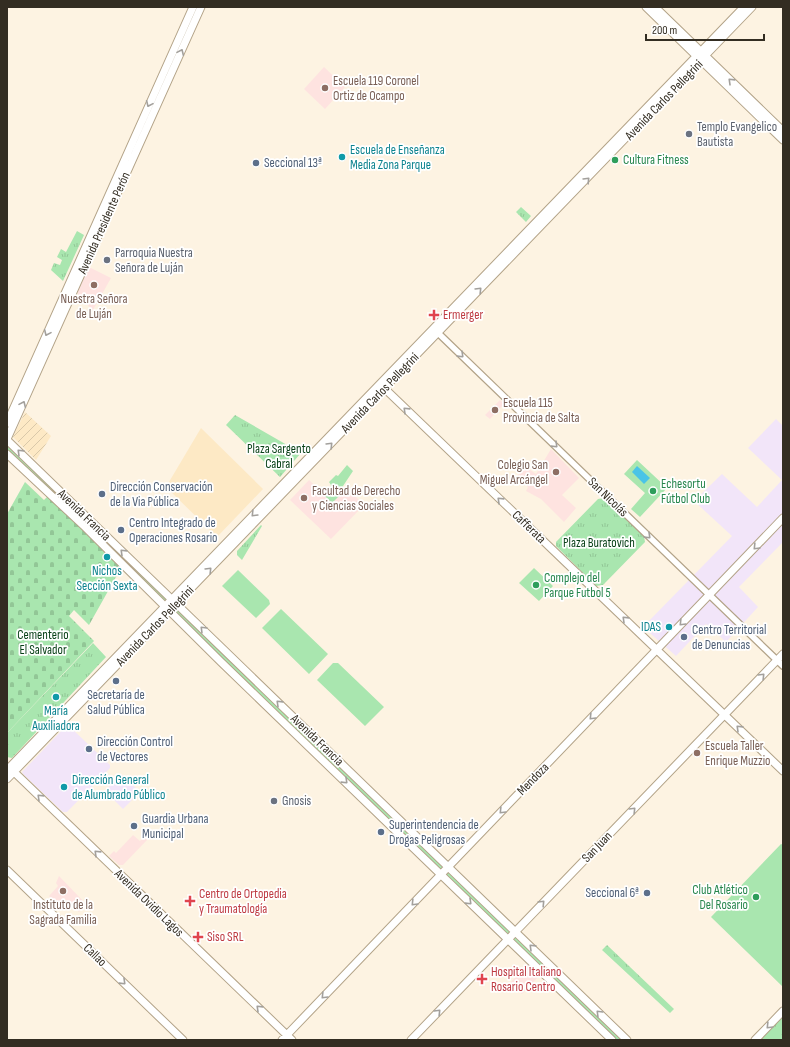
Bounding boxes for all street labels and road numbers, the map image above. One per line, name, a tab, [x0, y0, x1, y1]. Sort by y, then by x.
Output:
street label: Avenida Carlos Pellegrini	[621, 56, 706, 144]
street label: Avenida Presidente Perón	[74, 169, 134, 277]
street label: Avenida Carlos Pellegrini	[337, 349, 422, 437]
street label: San Nicolás	[584, 474, 632, 520]
street label: Avenida Francia	[53, 485, 114, 544]
street label: Cafferata	[509, 507, 549, 547]
street label: Avenida Carlos Pellegrini	[112, 582, 197, 670]
street label: Avenida Francia	[286, 710, 347, 769]
street label: Mendoza	[514, 759, 552, 799]
street label: San Juan	[578, 828, 616, 866]
street label: Avenida Ovidio Lagos	[110, 865, 187, 940]
street label: Callao	[80, 940, 110, 970]

